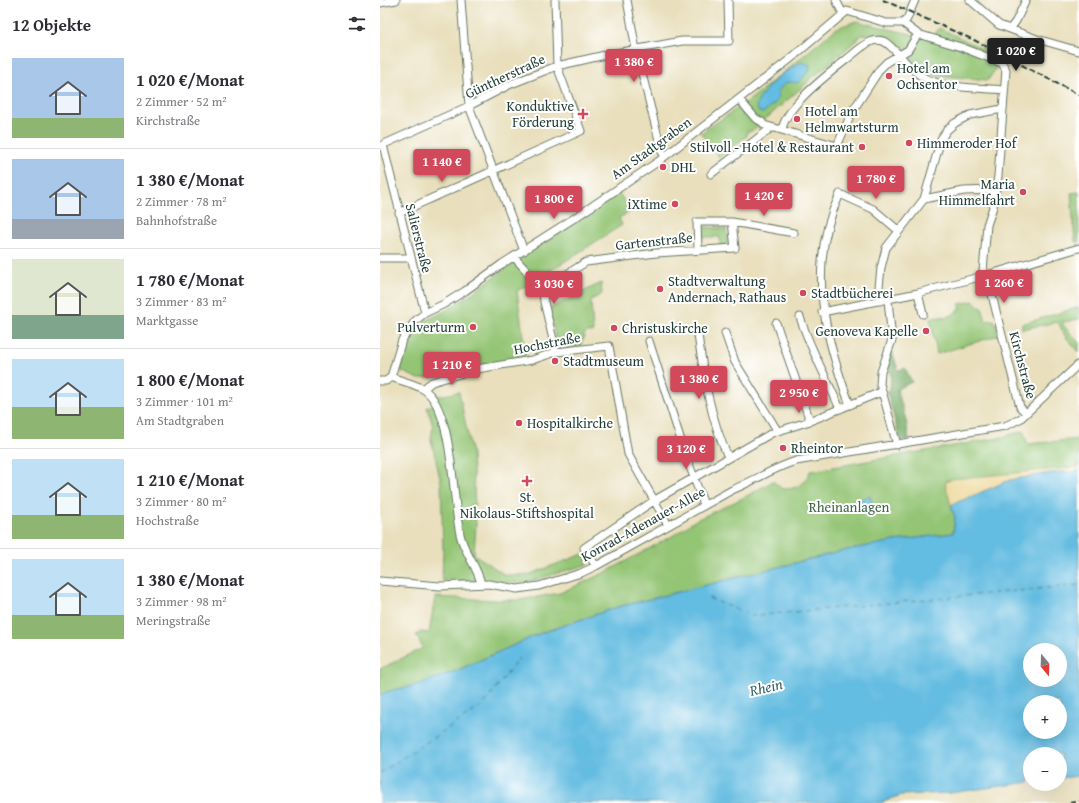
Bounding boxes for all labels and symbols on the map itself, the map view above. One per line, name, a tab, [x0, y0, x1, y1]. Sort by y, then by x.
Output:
pin: 1 020 €	[979, 38, 1053, 72]
street label: Güntherstraße	[462, 49, 549, 103]
pin: 1 380 €	[597, 49, 671, 83]
place label: Hotel am Ochsentor	[897, 58, 957, 94]
marker: Hotel am Ochsentor	[884, 71, 894, 81]
place label: Konduktive Förderung	[506, 96, 574, 132]
place label: Hotel am Helmwartsturm	[805, 101, 899, 137]
marker: Konduktive Förderung	[577, 108, 589, 120]
street label: Am Stadtgraben	[607, 112, 695, 184]
marker: Hotel am Helmwartsturm	[792, 114, 802, 124]
place label: Himmeroder Hof	[917, 133, 1018, 153]
place label: Stilvoll - Hotel & Restaurant	[690, 137, 854, 157]
marker: Himmeroder Hof	[904, 138, 914, 148]
marker: Stilvoll - Hotel & Restaurant	[857, 142, 867, 152]
pin: 1 140 €	[405, 149, 479, 183]
place label: DHL	[671, 157, 696, 177]
marker: DHL	[658, 162, 668, 172]
pin: 1 780 €	[839, 166, 913, 200]
place label: Maria Himmelfahrt	[939, 174, 1015, 210]
pin: 1 420 €	[727, 183, 801, 217]
pin: 1 800 €	[517, 186, 591, 220]
marker: Maria Himmelfahrt	[1018, 187, 1028, 197]
place label: iXtime	[628, 194, 667, 214]
marker: iXtime	[670, 199, 680, 209]
street label: Salierstraße	[401, 201, 437, 275]
street label: Gartenstraße	[614, 227, 694, 255]
pin: 1 260 €	[967, 270, 1041, 304]
pin: 3 030 €	[517, 271, 591, 305]
place label: Stadtverwaltung Andernach, Rathaus	[668, 271, 786, 307]
place label: Stadtbücherei	[811, 283, 893, 303]
marker: Stadtverwaltung Andernach, Rathaus	[655, 284, 665, 294]
marker: Stadtbücherei	[798, 288, 808, 298]
place label: Pulverturm	[397, 317, 466, 337]
place label: Christuskirche	[622, 318, 708, 338]
place label: Genoveva Kapelle	[815, 321, 918, 341]
marker: Pulverturm	[468, 322, 478, 332]
marker: Christuskirche	[609, 323, 619, 333]
marker: Genoveva Kapelle	[921, 326, 931, 336]
street label: Hochstraße	[512, 327, 583, 359]
street label: Kirchstraße	[1004, 329, 1042, 401]
place label: Stadtmuseum	[563, 351, 645, 371]
pin: 1 210 €	[415, 352, 489, 386]
marker: Stadtmuseum	[550, 356, 560, 366]
pin: 1 380 €	[662, 366, 736, 400]
pin: 2 950 €	[762, 380, 836, 414]
place label: Hospitalkirche	[527, 413, 613, 433]
marker: Hospitalkirche	[514, 418, 524, 428]
pin: 3 120 €	[649, 436, 723, 470]
place label: Rheintor	[791, 438, 843, 458]
marker: Rheintor	[778, 443, 788, 453]
marker: St. Nikolaus-Stiftshospital	[521, 475, 533, 487]
street label: Konrad-Adenauer-Allee	[577, 481, 709, 566]
place label: St. Nikolaus-Stiftshospital	[460, 487, 594, 523]
park label: Rheinanlagen	[809, 497, 889, 517]
north arrow	[1023, 643, 1067, 687]
water label: Rhein	[747, 673, 785, 701]

